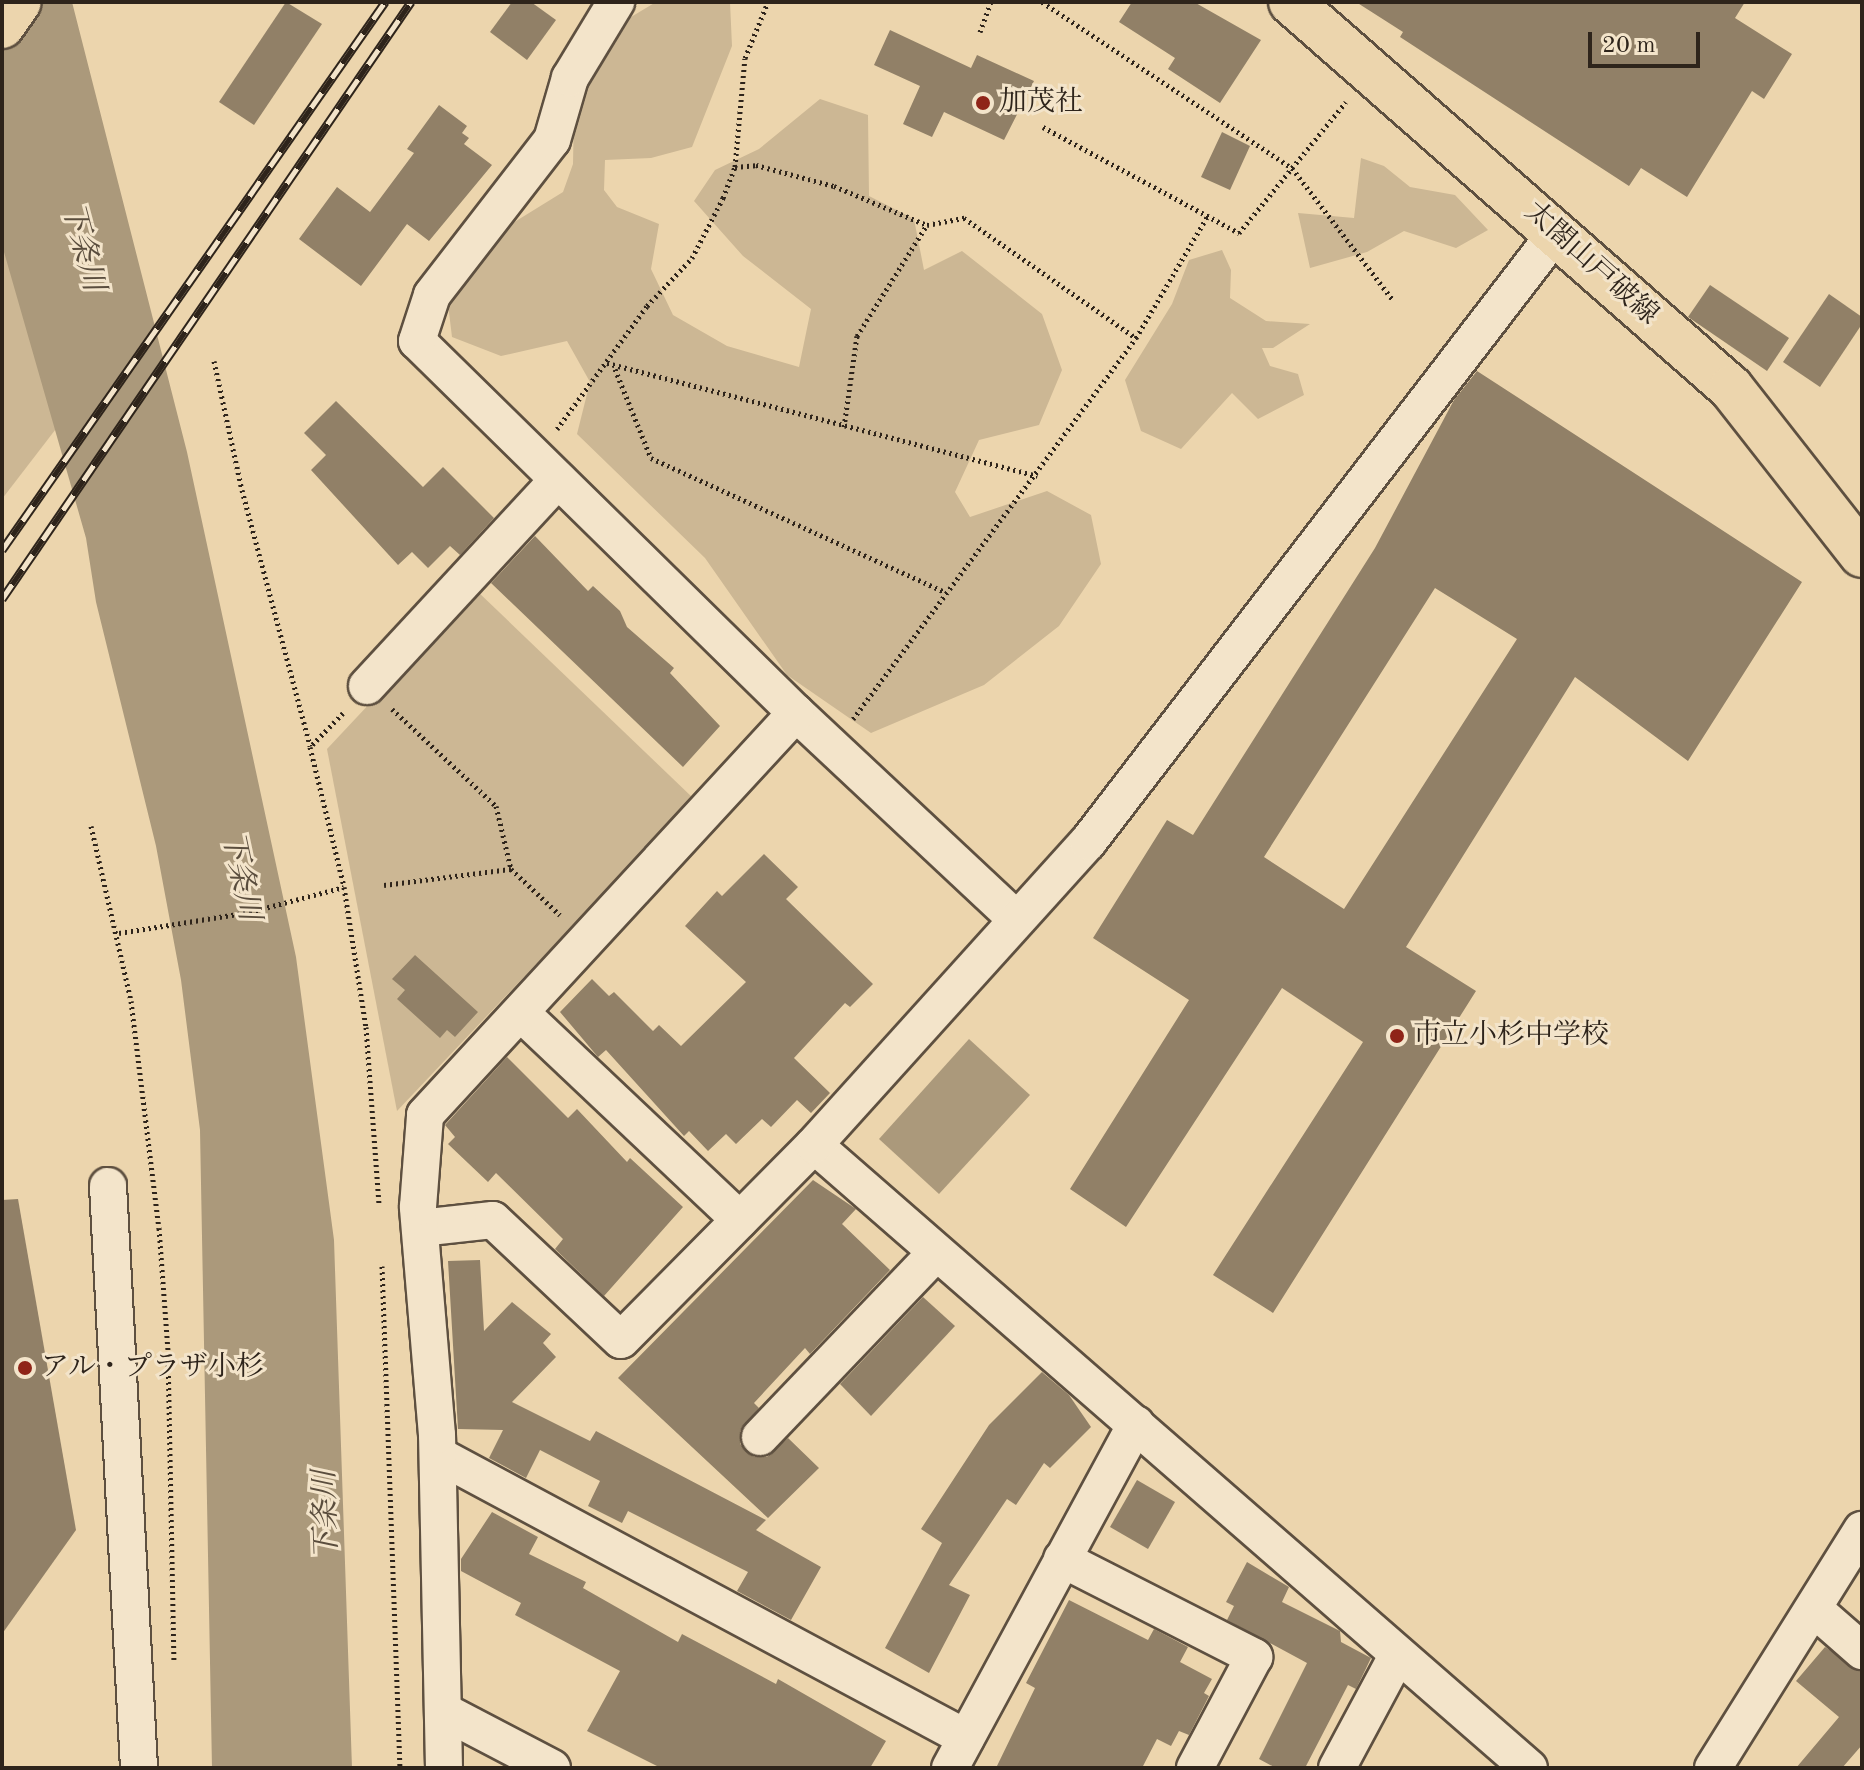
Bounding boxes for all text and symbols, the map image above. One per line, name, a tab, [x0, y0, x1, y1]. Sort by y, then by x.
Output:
scale bar	[1592, 16, 1704, 66]
text: 20 m	[1602, 34, 1656, 58]
place label: 加茂社	[999, 86, 1083, 120]
marker: 加茂社	[974, 94, 992, 112]
street label: 太閤山戸破線	[1517, 195, 1665, 333]
water label: 下条川	[53, 199, 111, 295]
water label: 下条川	[213, 828, 267, 924]
place label: 市立小杉中学校	[1413, 1019, 1609, 1053]
marker: 市立小杉中学校	[1388, 1027, 1406, 1045]
place label: アル・プラザ小杉	[41, 1351, 265, 1385]
marker: アル・プラザ小杉	[16, 1359, 34, 1377]
water label: 下条川	[307, 1469, 347, 1561]

